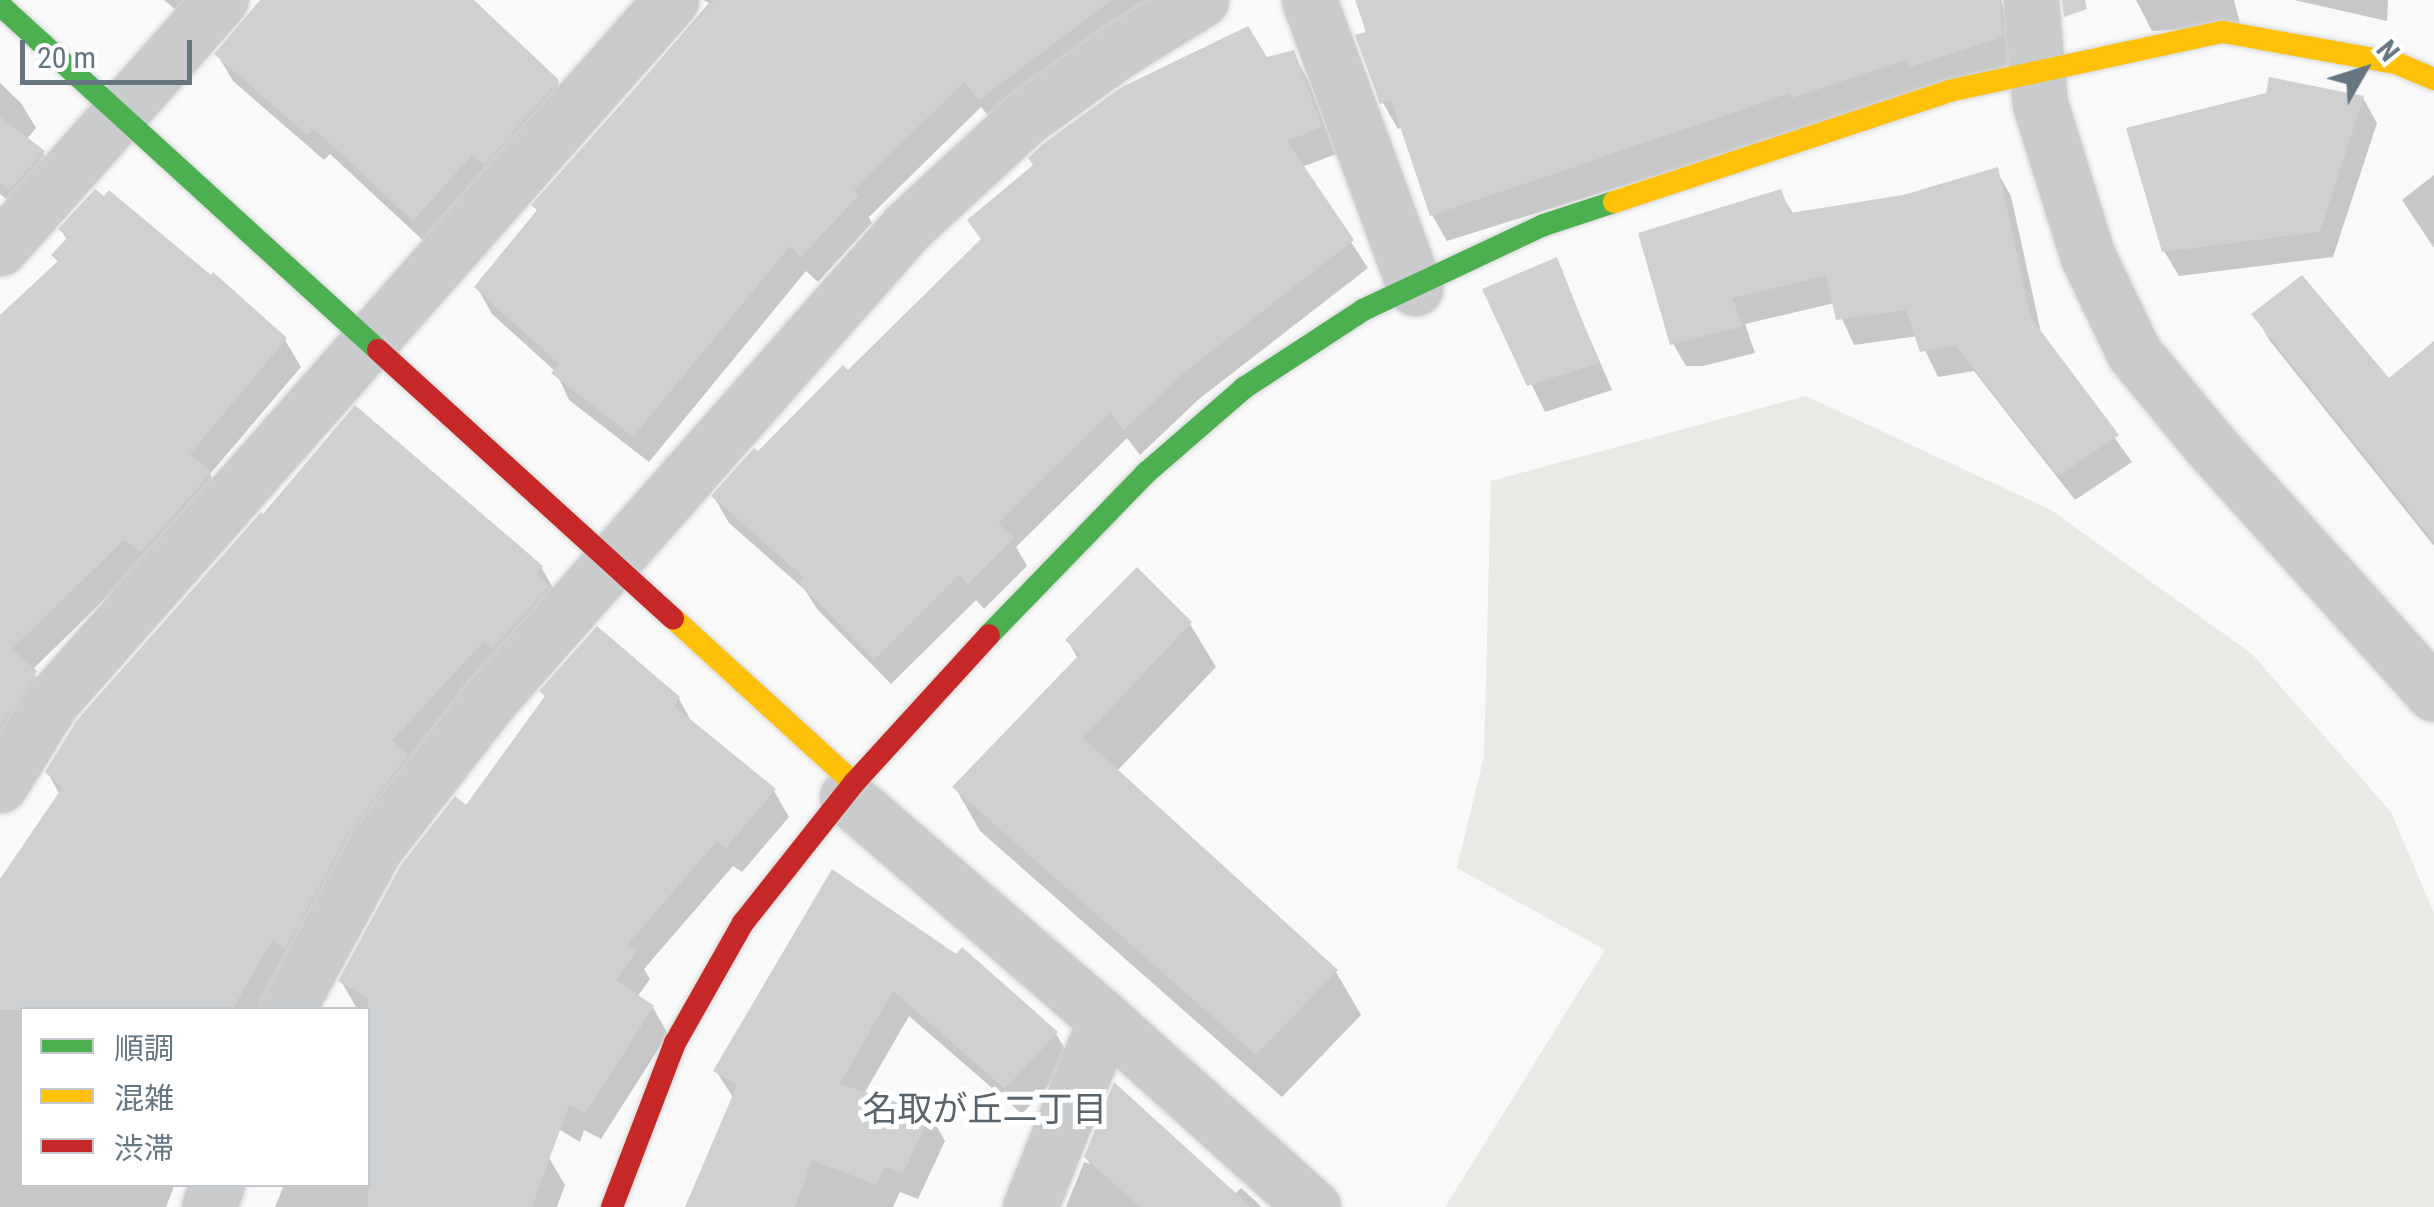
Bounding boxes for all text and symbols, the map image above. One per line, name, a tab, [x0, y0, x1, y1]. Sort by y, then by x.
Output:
scale bar	[25, 20, 198, 82]
north arrow	[2314, 20, 2414, 120]
text: N	[2369, 34, 2406, 68]
text: 20 m	[37, 40, 96, 75]
legend	[20, 1007, 370, 1187]
text: 順調	[114, 1031, 174, 1066]
text: 混雑	[114, 1081, 174, 1116]
district label: 名取が丘二丁目	[863, 1089, 1107, 1131]
text: 渋滞	[114, 1131, 174, 1166]

